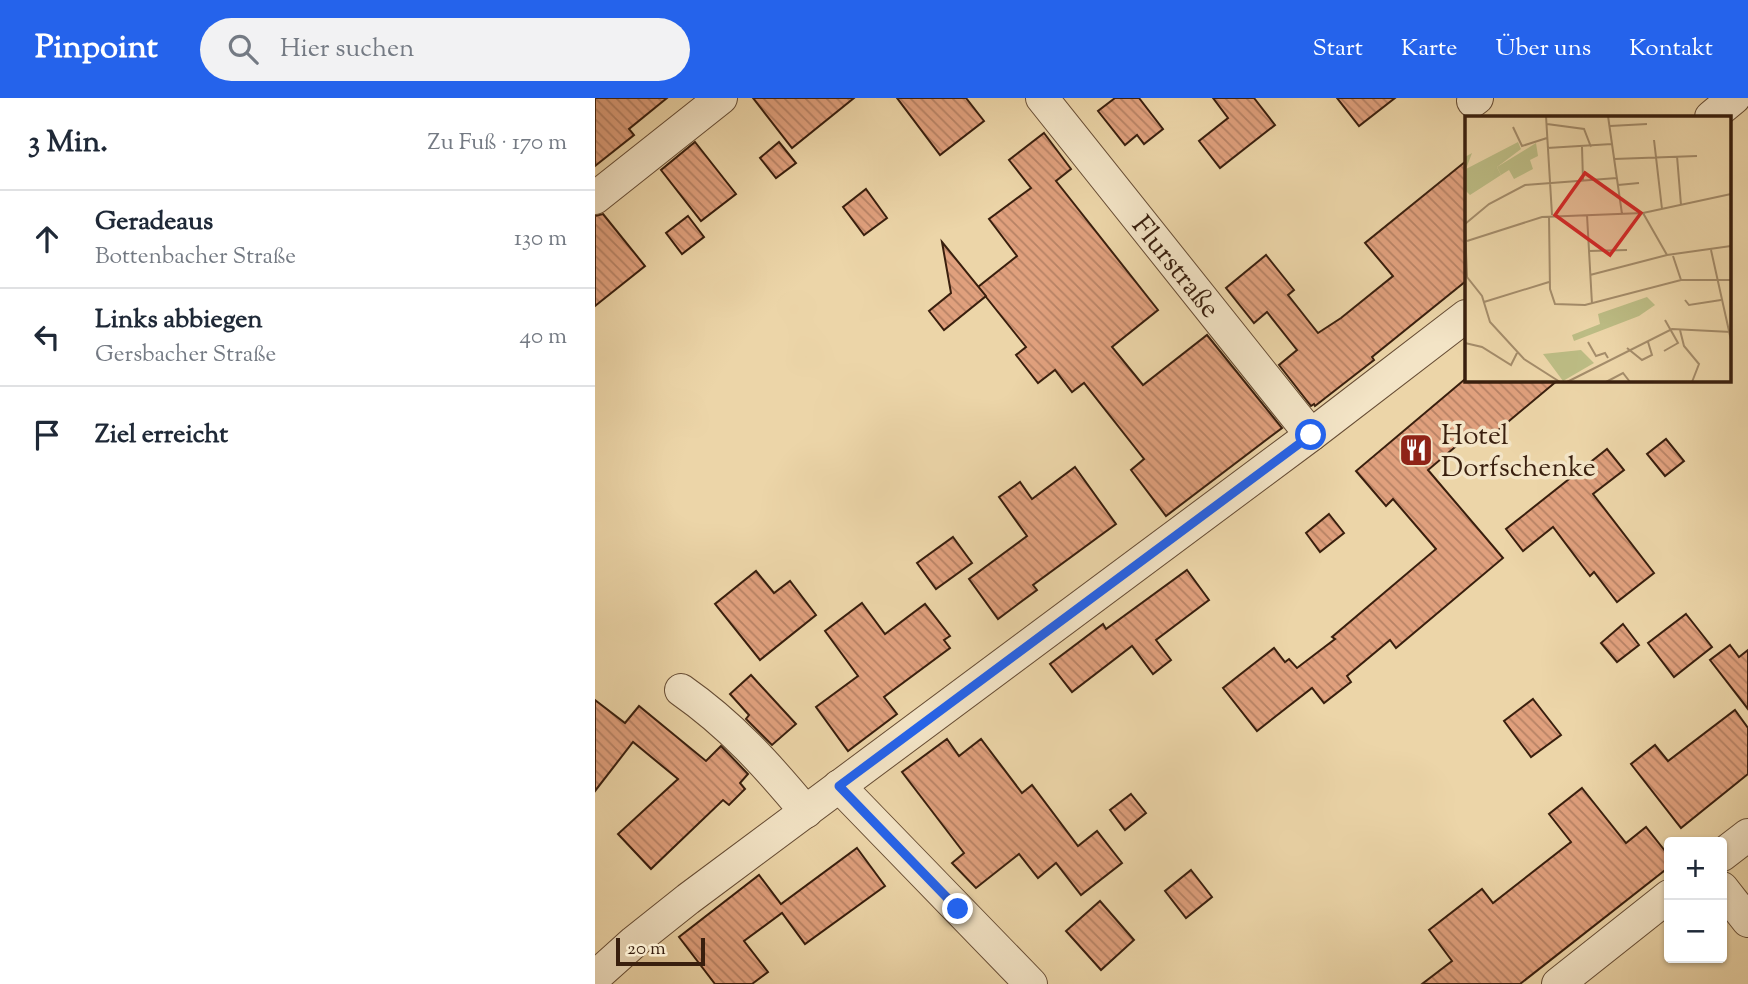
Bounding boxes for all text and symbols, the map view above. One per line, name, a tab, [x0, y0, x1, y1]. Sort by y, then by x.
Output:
search box	[200, 18, 690, 81]
text: Pinpoint	[35, 25, 158, 73]
icon: search	[224, 30, 262, 68]
text: Hier suchen	[280, 31, 414, 68]
text: Start	[1312, 32, 1363, 66]
text: Karte	[1401, 32, 1457, 66]
text: Über uns	[1495, 32, 1591, 66]
text: Kontakt	[1629, 32, 1713, 66]
inset map	[1465, 116, 1731, 382]
text: 3 Min.	[28, 122, 108, 165]
text: Zu Fuß · 170 m	[428, 127, 567, 160]
text: Geradeaus	[95, 204, 213, 241]
street label: Flurstraße	[1121, 208, 1228, 328]
icon: ahead	[28, 220, 66, 258]
text: 130 m	[514, 223, 567, 256]
text: Bottenbacher Straße	[95, 241, 296, 274]
text: Links abbiegen	[95, 302, 263, 339]
icon: left	[28, 318, 66, 356]
text: 40 m	[520, 321, 567, 354]
text: Gersbacher Straße	[95, 339, 276, 372]
icon: arrive	[28, 416, 66, 454]
text: Ziel erreicht	[95, 417, 228, 454]
place label: Hotel Dorfschenke	[1441, 417, 1596, 489]
route start	[1295, 419, 1326, 450]
restaurant icon: Hotel Dorfschenke	[1397, 431, 1435, 469]
map controls	[1664, 837, 1727, 963]
button: +	[1664, 837, 1727, 900]
route end	[942, 893, 973, 924]
button: −	[1664, 900, 1727, 963]
scale bar	[616, 935, 705, 967]
text: 20 m	[627, 936, 666, 963]

